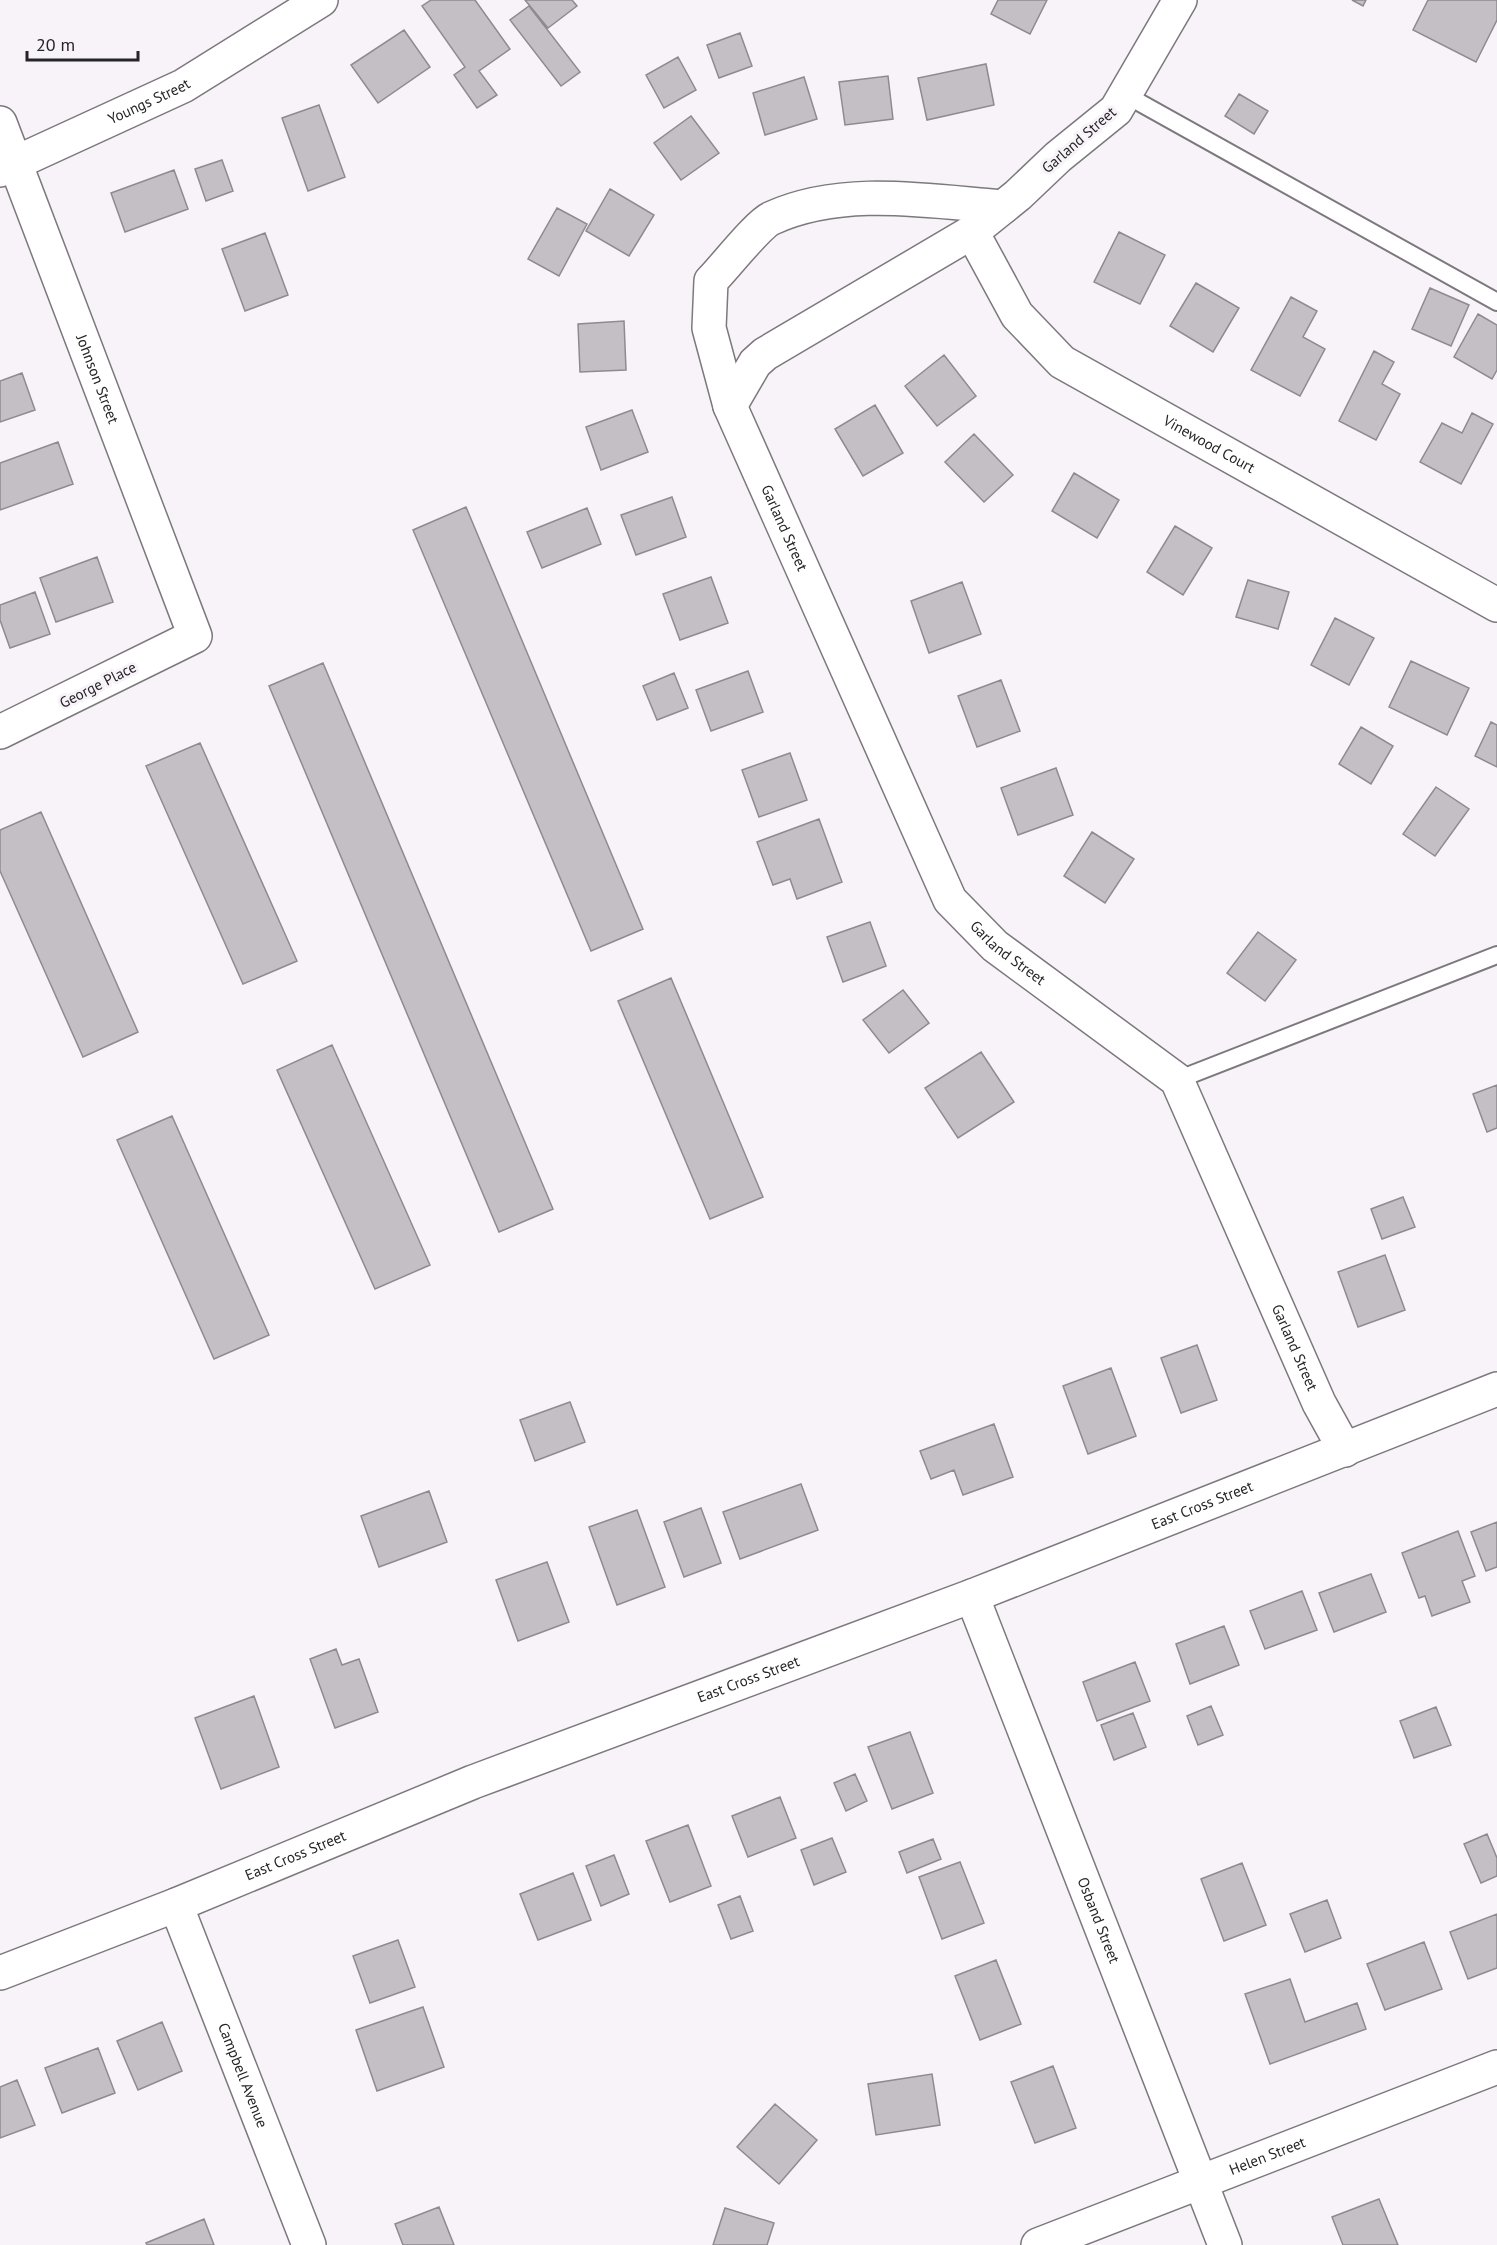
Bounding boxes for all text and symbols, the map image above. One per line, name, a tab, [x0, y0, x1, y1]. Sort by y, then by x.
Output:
scale bar	[27, 24, 138, 62]
text: 20 m	[36, 33, 75, 56]
street label: Youngs Street	[105, 74, 193, 128]
street label: Garland Street	[1038, 102, 1120, 177]
street label: Johnson Street	[72, 331, 123, 426]
street label: Vinewood Court	[1159, 410, 1259, 477]
street label: Garland Street	[757, 482, 812, 574]
street label: George Place	[56, 657, 139, 712]
street label: Garland Street	[966, 916, 1050, 989]
street label: Garland Street	[1268, 1301, 1322, 1393]
street label: East Cross Street	[1148, 1476, 1255, 1533]
street label: East Cross Street	[695, 1651, 802, 1707]
street label: East Cross Street	[242, 1826, 349, 1884]
street label: Osband Street	[1074, 1874, 1124, 1966]
street label: Campbell Avenue	[214, 2020, 272, 2130]
street label: Helen Street	[1226, 2132, 1308, 2179]

